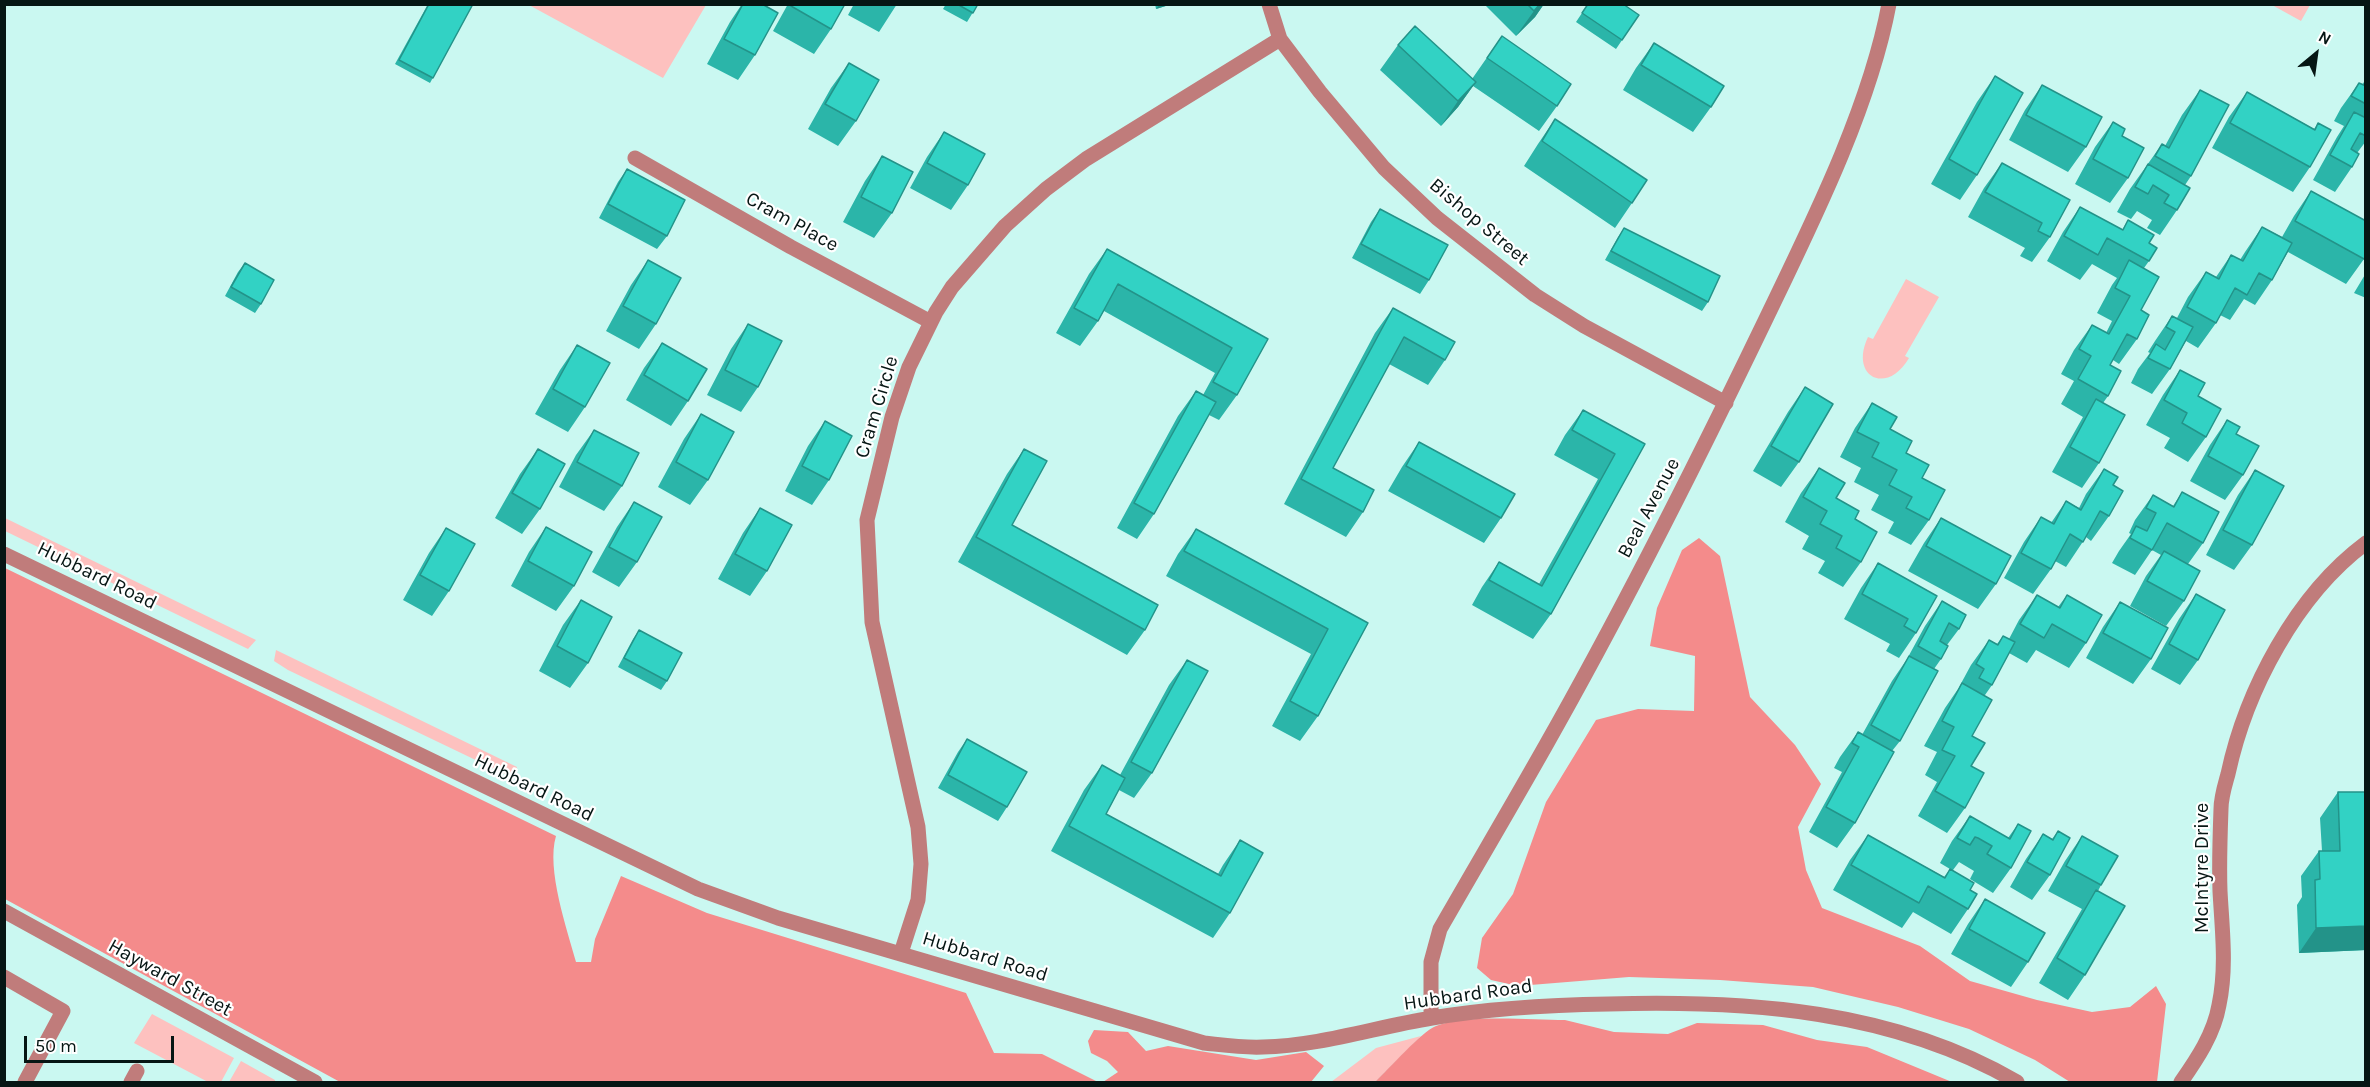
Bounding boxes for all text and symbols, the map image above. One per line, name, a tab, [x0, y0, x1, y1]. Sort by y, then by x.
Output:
north arrow	[2286, 24, 2346, 84]
text: N	[2315, 27, 2335, 49]
street label: Bishop Street	[1424, 173, 1534, 271]
street label: Cram Place	[741, 187, 843, 257]
street label: Cram Circle	[850, 353, 904, 461]
street label: Beal Avenue	[1613, 454, 1685, 562]
street label: Hubbard Road	[33, 537, 161, 615]
street label: Hubbard Road	[470, 749, 598, 827]
street label: McIntyre Drive	[2190, 803, 2214, 933]
street label: Hubbard Road	[919, 927, 1051, 987]
street label: Hayward Street	[104, 934, 236, 1022]
street label: Hubbard Road	[1402, 974, 1534, 1016]
scale bar	[27, 1024, 177, 1062]
text: 50 m	[35, 1035, 77, 1057]

